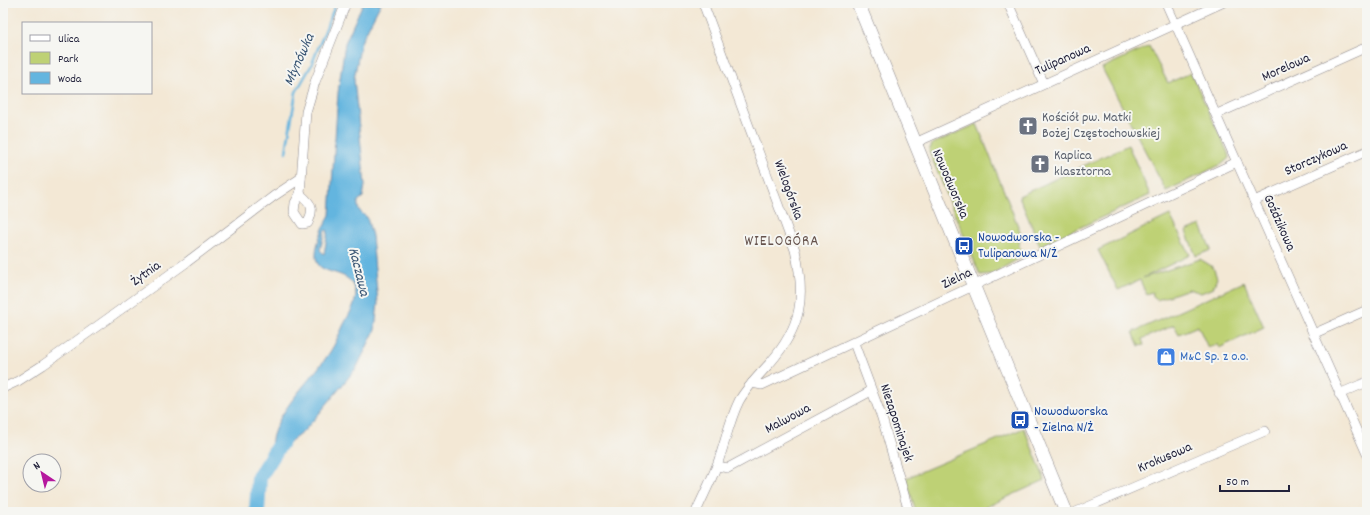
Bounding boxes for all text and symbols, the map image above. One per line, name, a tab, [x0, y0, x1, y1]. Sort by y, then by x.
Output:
legend	[22, 22, 152, 94]
water label: Młynówka	[279, 29, 322, 90]
text: Ulica	[58, 31, 80, 48]
street label: Tulipanowa	[1032, 39, 1094, 81]
street label: Morelowa	[1259, 48, 1314, 87]
text: Park	[58, 51, 79, 68]
text: Woda	[58, 71, 82, 88]
place label: Kościół pw. Matki Bożej Częstochowskiej	[1042, 108, 1160, 144]
church icon: Kościół pw. Matki Bożej Częstochowskiej	[1017, 115, 1039, 137]
street label: Storczykowa	[1281, 136, 1351, 182]
street label: Nowodworska	[926, 146, 974, 222]
place label: Kaplica klasztorna	[1054, 146, 1111, 182]
church icon: Kaplica klasztorna	[1029, 153, 1051, 175]
street label: Wielogórska	[768, 157, 808, 223]
street label: Goździkowa	[1258, 191, 1301, 255]
place label: Nowodworska - Tulipanowa N/Ż	[978, 228, 1060, 264]
district label: WIELOGÓRA	[744, 231, 820, 253]
bus stop icon: Nowodworska - Tulipanowa N/Ż	[953, 235, 975, 257]
water label: Kaczawa	[341, 245, 375, 300]
street label: Żytnia	[127, 256, 165, 292]
street label: Zielna	[939, 263, 976, 295]
shop icon: M&C Sp. z o.o.	[1155, 346, 1177, 368]
place label: M&C Sp. z o.o.	[1180, 347, 1248, 367]
street label: Niezapominajek	[874, 381, 918, 465]
street label: Malwowa	[762, 398, 815, 439]
place label: Nowodworska - Zielna N/Ż	[1034, 402, 1108, 438]
bus stop icon: Nowodworska - Zielna N/Ż	[1009, 409, 1031, 431]
street label: Krokusowa	[1135, 437, 1196, 478]
north arrow	[22, 453, 62, 493]
text: N	[31, 458, 45, 475]
scale bar	[1220, 467, 1289, 493]
text: 50 m	[1226, 474, 1249, 491]

